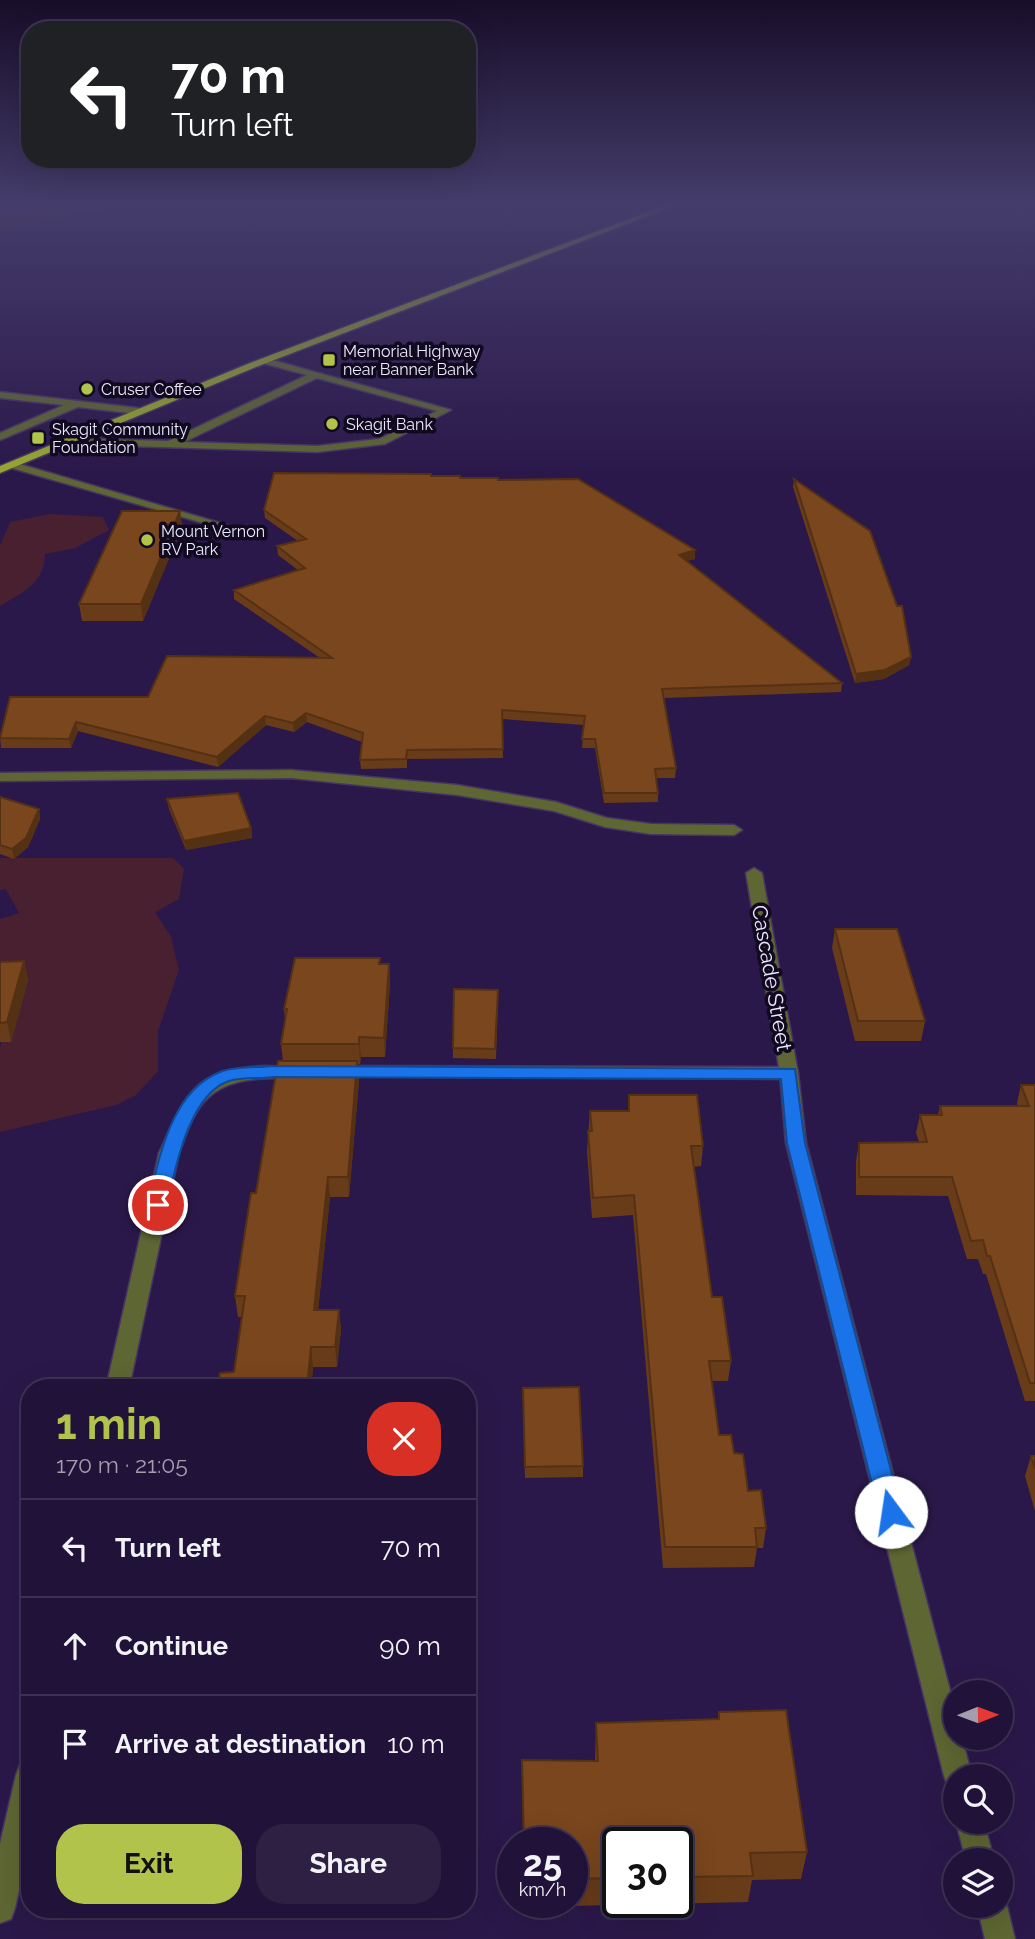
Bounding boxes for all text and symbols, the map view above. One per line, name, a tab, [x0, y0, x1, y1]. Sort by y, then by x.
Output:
text: 70 m	[171, 47, 286, 104]
icon: left	[56, 49, 147, 140]
text: Turn left	[171, 106, 293, 143]
place label: Memorial Highway near Banner Bank	[343, 342, 481, 379]
marker: Memorial Highway near Banner Bank	[321, 352, 337, 368]
place label: Cruser Coffee	[101, 380, 202, 399]
marker: Cruser Coffee	[79, 381, 95, 397]
place label: Skagit Bank	[346, 415, 433, 434]
marker: Skagit Bank	[324, 416, 340, 432]
place label: Skagit Community Foundation	[52, 420, 188, 457]
marker: Skagit Community Foundation	[30, 430, 46, 446]
place label: Mount Vernon RV Park	[161, 522, 265, 559]
marker: Mount Vernon RV Park	[139, 532, 155, 548]
street label: Cascade Street	[747, 903, 797, 1053]
pin	[128, 1175, 188, 1235]
icon: arrive	[139, 1186, 177, 1224]
text: 1 min	[56, 1400, 162, 1449]
button: close	[367, 1402, 441, 1476]
text: 170 m · 21:05	[56, 1451, 188, 1478]
position arrow	[854, 1475, 928, 1549]
icon: left	[56, 1529, 94, 1567]
text: Turn left	[115, 1533, 221, 1563]
text: 70 m	[381, 1533, 441, 1563]
icon: ahead	[56, 1627, 94, 1665]
text: Continue	[115, 1631, 228, 1661]
text: 90 m	[379, 1631, 441, 1661]
north arrow	[943, 1680, 1013, 1750]
map controls	[943, 1680, 1013, 1918]
icon: arrive	[56, 1725, 94, 1763]
text: Arrive at destination	[115, 1729, 366, 1759]
text: 10 m	[387, 1729, 445, 1759]
button: search	[943, 1764, 1013, 1834]
button: Exit	[56, 1824, 242, 1904]
button: Share	[256, 1824, 441, 1904]
speed limit sign: 30	[602, 1827, 693, 1918]
text: 25	[523, 1843, 562, 1884]
button: layers	[943, 1848, 1013, 1918]
text: km/h	[519, 1879, 566, 1900]

